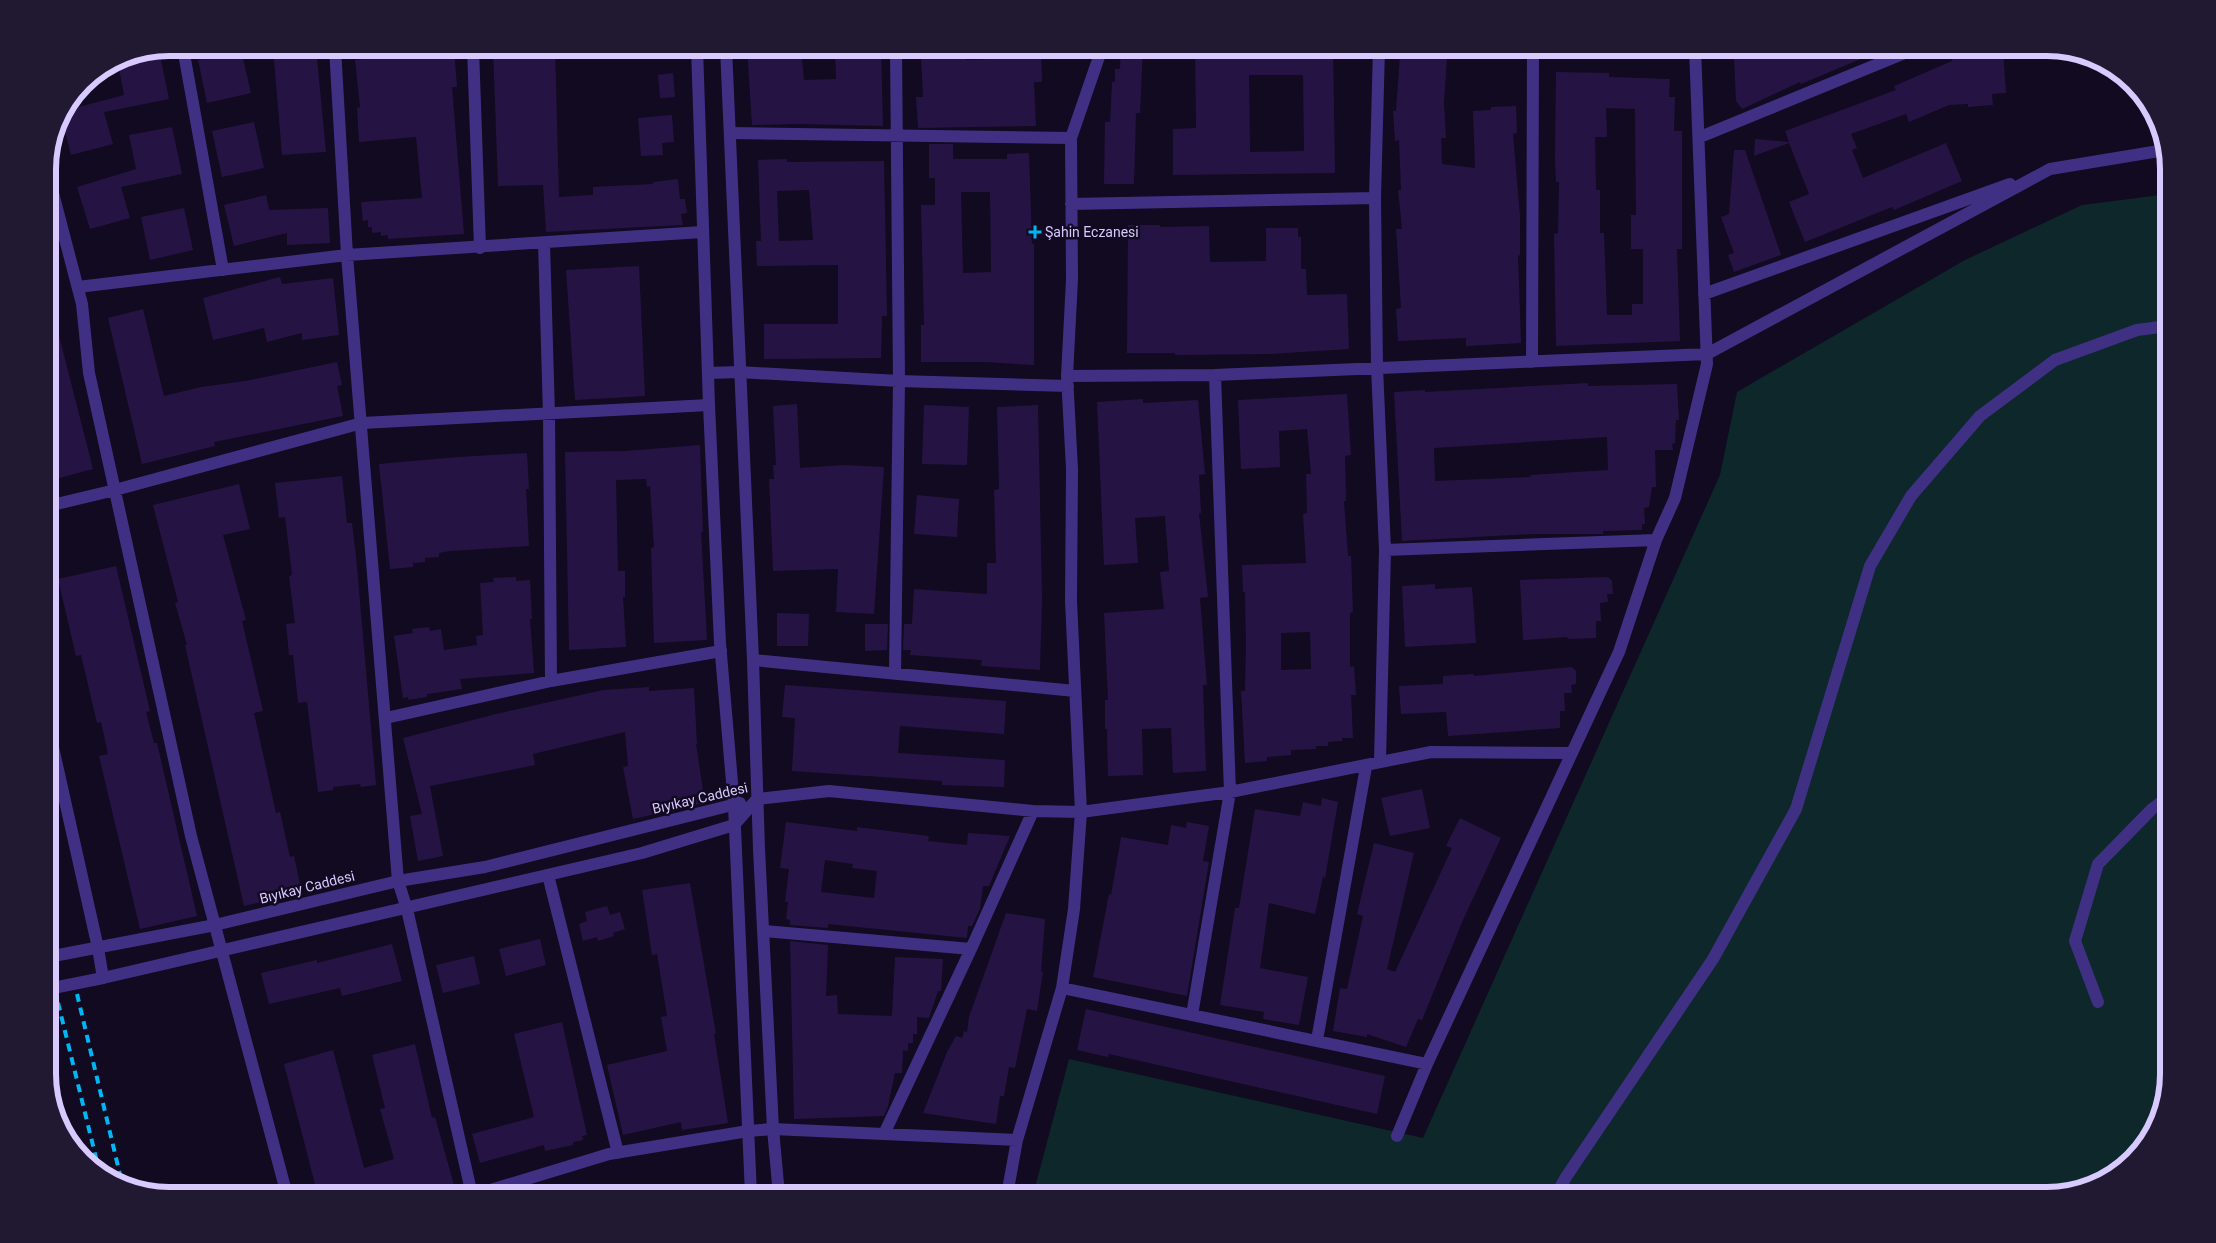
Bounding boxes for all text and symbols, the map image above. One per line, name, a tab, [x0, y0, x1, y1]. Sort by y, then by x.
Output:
place label: Şahin Eczanesi	[1045, 224, 1139, 240]
marker: Şahin Eczanesi	[1029, 226, 1041, 238]
street label: Bıyıkay Caddesi	[651, 779, 749, 817]
street label: Bıyıkay Caddesi	[258, 867, 356, 907]

